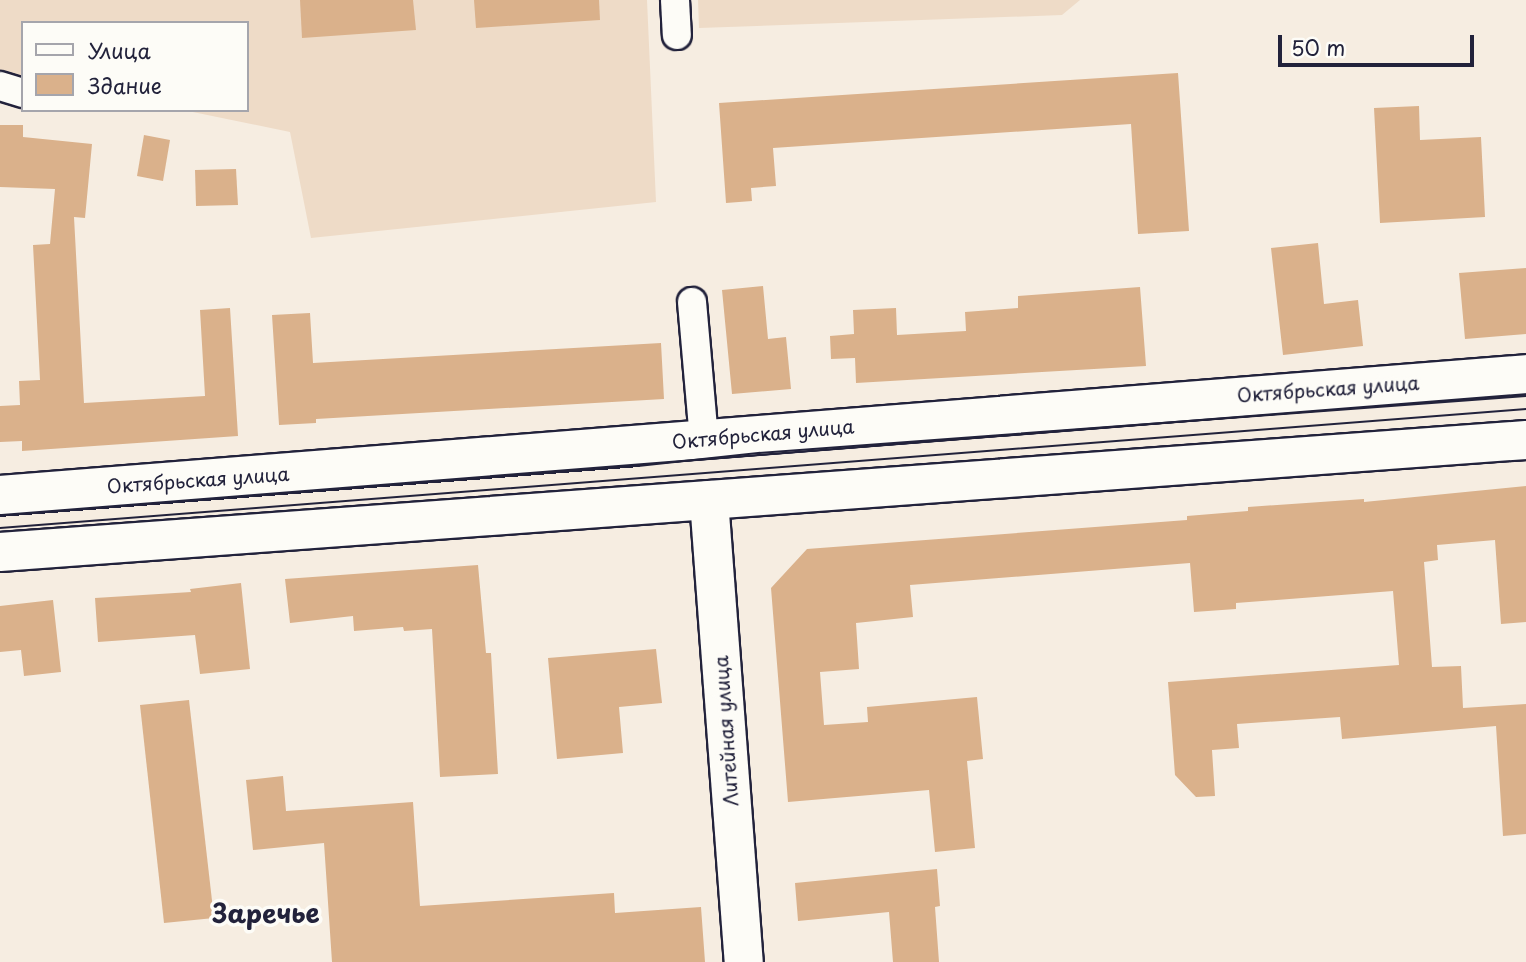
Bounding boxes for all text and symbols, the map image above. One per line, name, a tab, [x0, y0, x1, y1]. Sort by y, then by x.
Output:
legend	[21, 21, 248, 112]
scale bar	[1281, 21, 1477, 65]
text: 50 m	[1291, 31, 1345, 63]
text: Улица	[88, 34, 151, 66]
text: Здание	[88, 69, 162, 101]
street label: Октябрьская улица	[1235, 371, 1421, 407]
street label: Октябрьская улица	[670, 415, 856, 453]
street label: Октябрьская улица	[105, 462, 291, 498]
street label: Литейная улица	[709, 654, 743, 808]
district label: Заречье	[212, 897, 320, 929]

